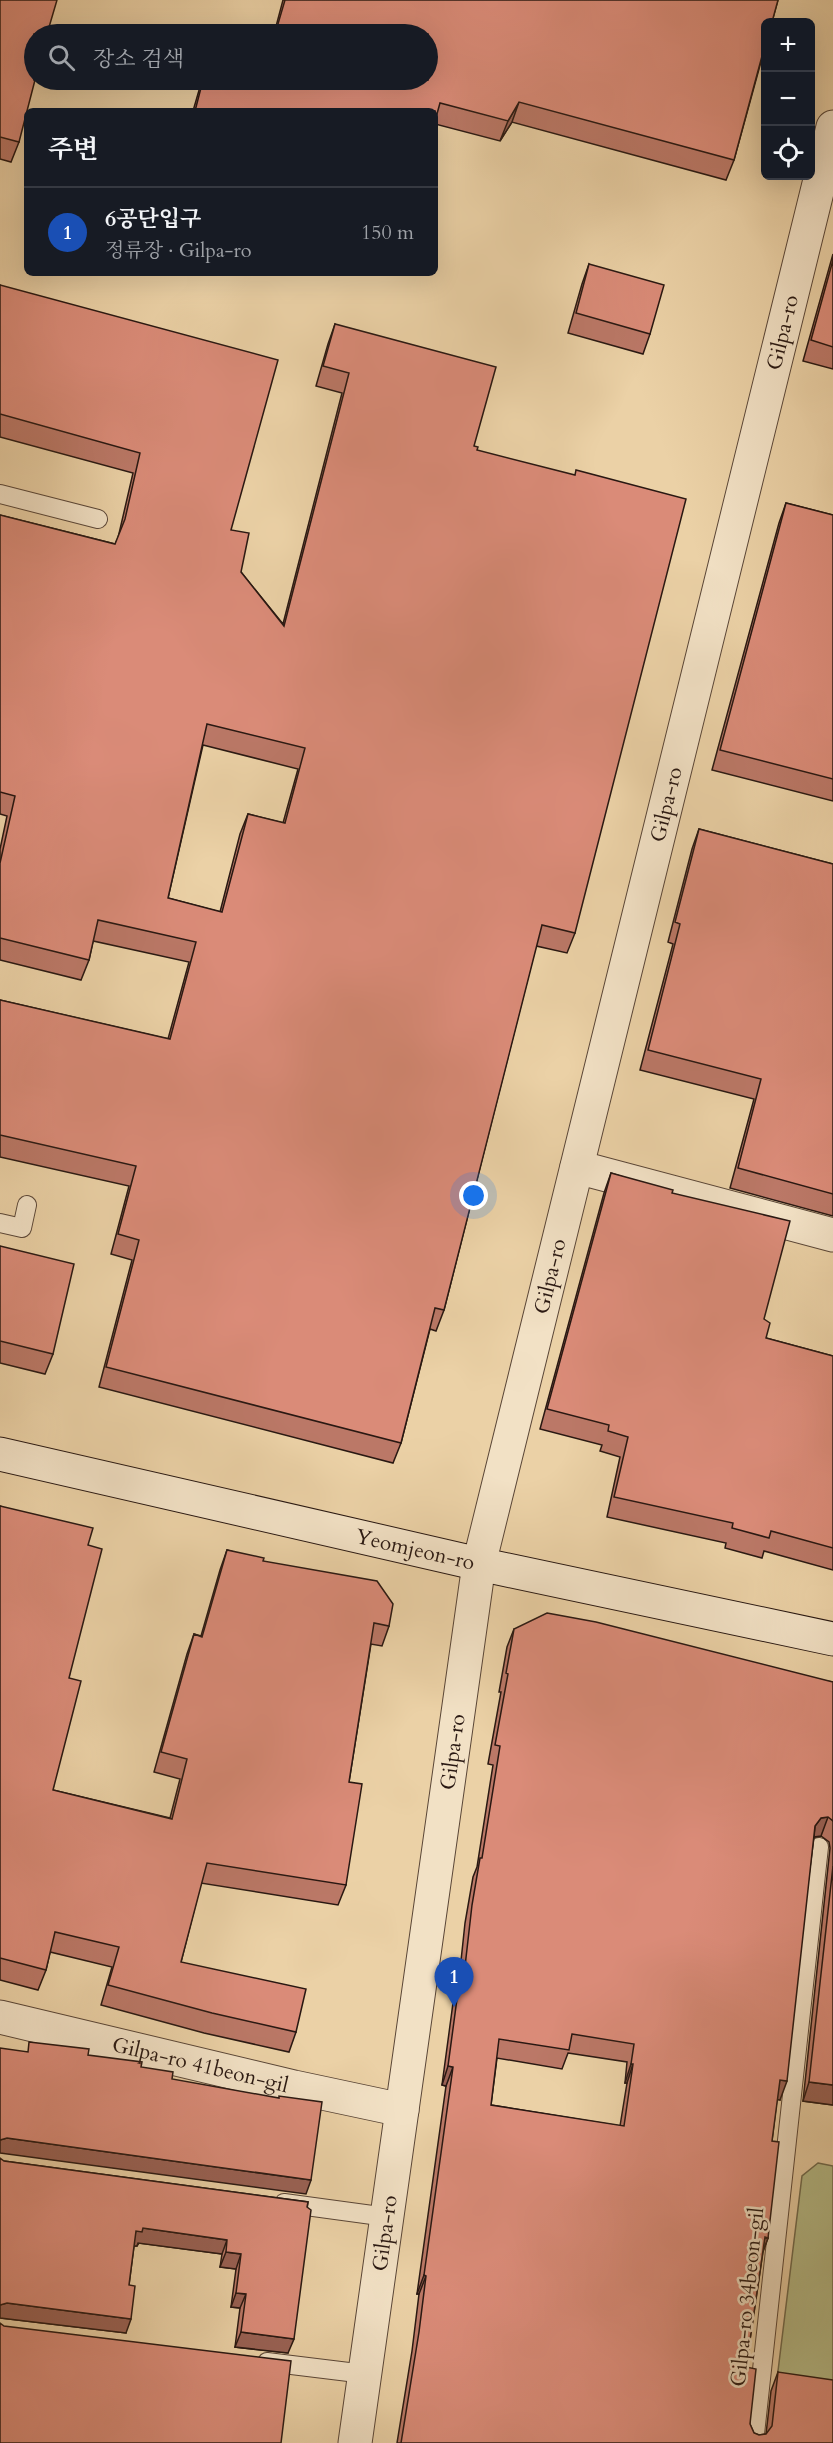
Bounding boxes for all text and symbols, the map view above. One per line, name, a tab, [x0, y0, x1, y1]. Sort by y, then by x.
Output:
map controls	[761, 18, 815, 180]
button: +	[761, 18, 815, 72]
search box	[24, 24, 438, 90]
icon: search	[45, 41, 78, 74]
text: 장소 검색	[93, 44, 184, 74]
button: −	[761, 72, 815, 126]
button: locate	[761, 126, 815, 180]
text: 주변	[48, 132, 98, 167]
text: 6공단입구	[105, 204, 201, 234]
text: 1	[62, 219, 73, 246]
text: 150 m	[361, 219, 414, 246]
text: 정류장 · Gilpa-ro	[105, 237, 252, 264]
street label: Gilpa-ro	[760, 292, 806, 373]
street label: Gilpa-ro	[643, 764, 690, 845]
your location	[459, 1181, 488, 1210]
street label: Gilpa-ro	[527, 1236, 574, 1317]
street label: Yeomjeon-ro	[353, 1522, 478, 1578]
street label: Gilpa-ro	[433, 1712, 473, 1792]
pin: 1	[434, 1958, 474, 2007]
street label: Gilpa-ro 41beon-gil	[109, 2030, 291, 2100]
street label: Gilpa-ro	[365, 2193, 405, 2273]
street label: Gilpa-ro 34beon-gil	[724, 2206, 771, 2388]

